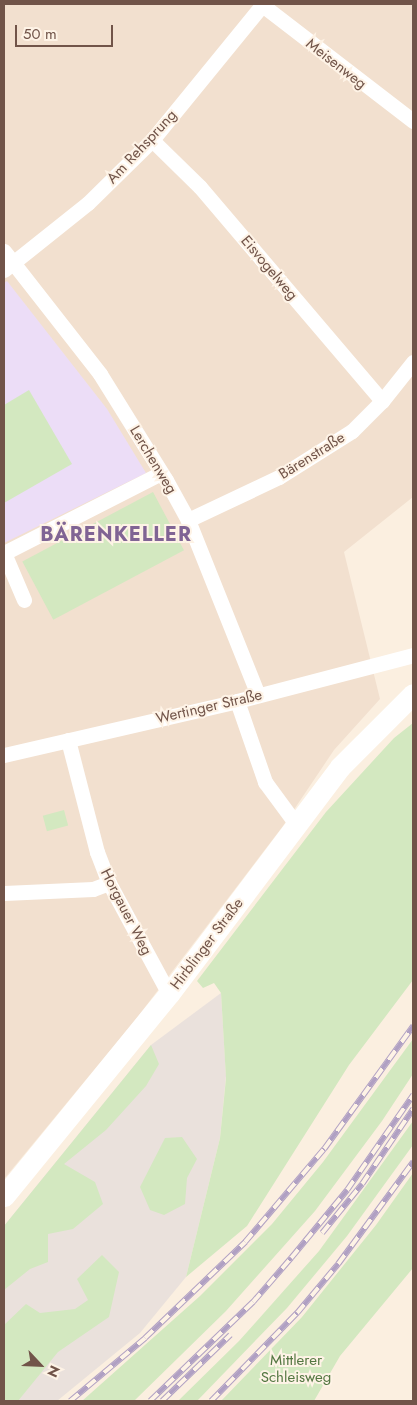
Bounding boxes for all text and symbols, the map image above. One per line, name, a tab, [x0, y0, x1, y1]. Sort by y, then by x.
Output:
scale bar	[18, 15, 115, 47]
text: 50 m	[23, 23, 57, 45]
street label: Meisenweg	[302, 35, 370, 93]
street label: Am Rehsprung	[103, 106, 181, 188]
street label: Eisvogelweg	[237, 232, 301, 304]
street label: Lerchenweg	[126, 423, 180, 497]
street label: Bärenstraße	[276, 429, 348, 483]
district label: BÄRENKELLER	[39, 522, 193, 546]
street label: Wertinger Straße	[154, 686, 264, 728]
street label: Horgauer Weg	[96, 866, 156, 958]
street label: Hirblinger Straße	[167, 895, 247, 993]
north arrow	[15, 1340, 65, 1390]
park label: Mittlerer Schleisweg	[261, 1351, 331, 1386]
text: N	[42, 1362, 65, 1381]

